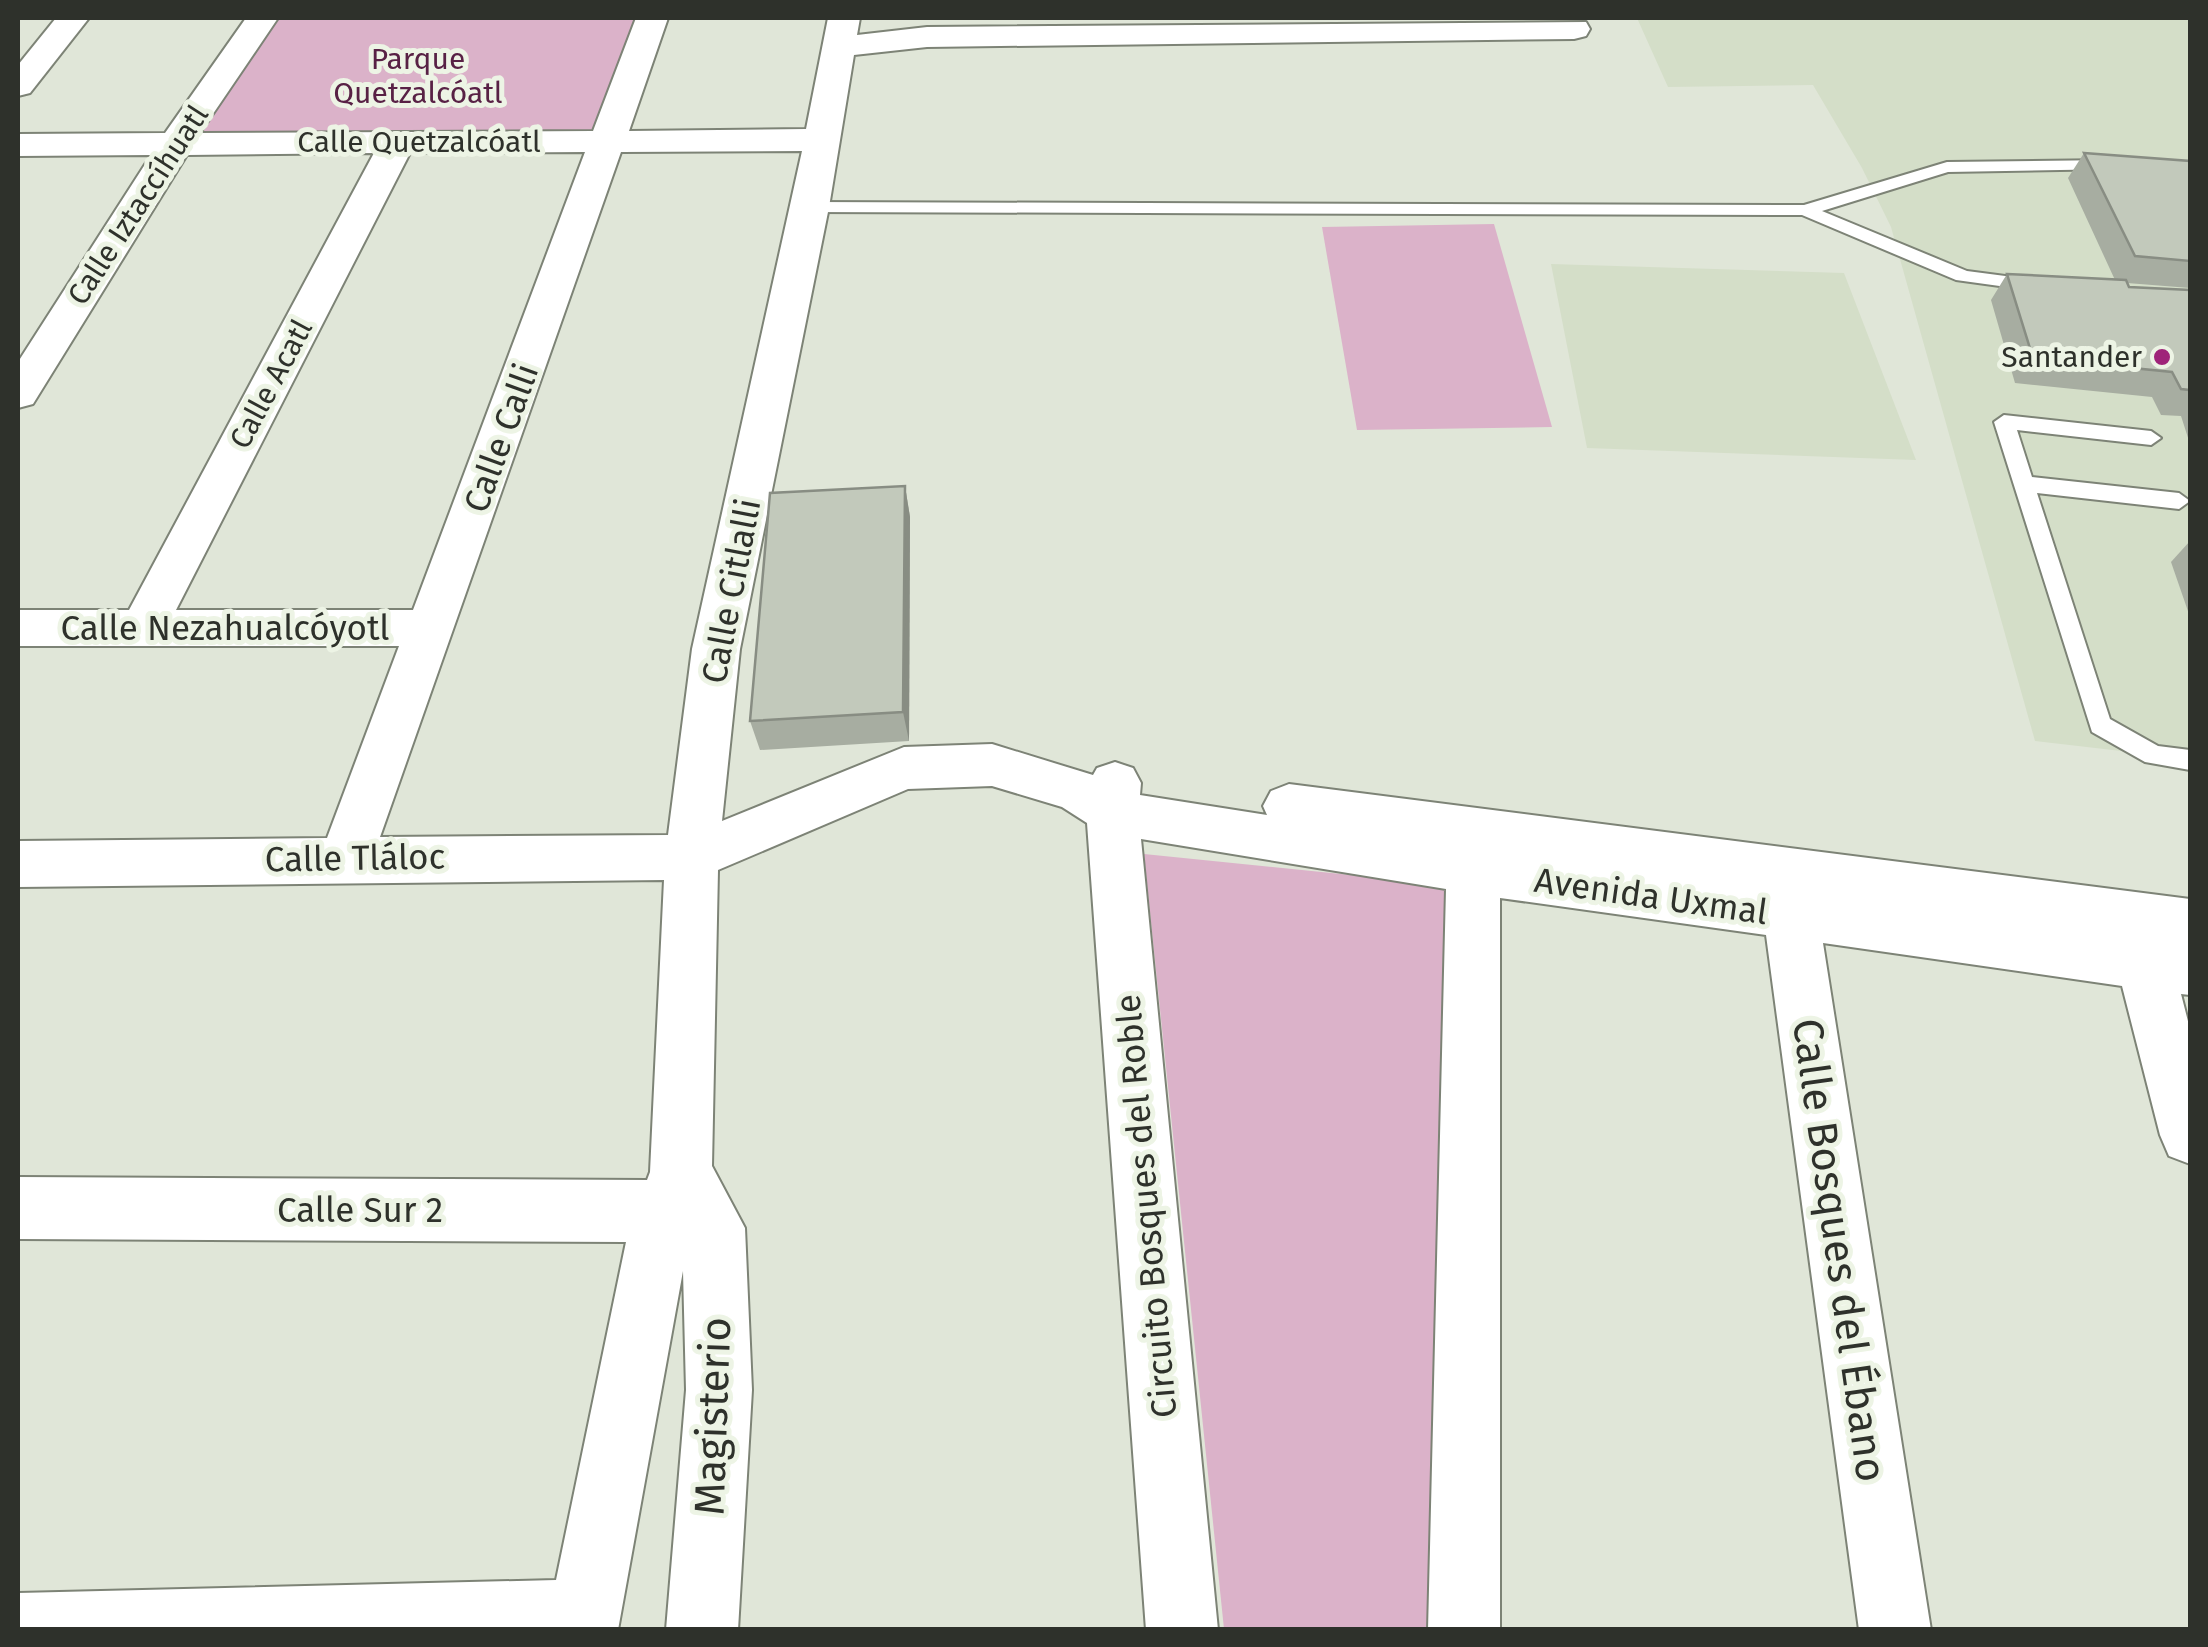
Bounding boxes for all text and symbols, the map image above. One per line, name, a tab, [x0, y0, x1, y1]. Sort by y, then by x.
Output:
park label: Parque Quetzalcóatl	[333, 41, 503, 111]
street label: Calle Iztaccíhuatl	[60, 98, 216, 312]
street label: Calle Quetzalcóatl	[297, 124, 541, 160]
street label: Calle Acatl	[222, 313, 320, 455]
place label: Santander	[2001, 339, 2142, 375]
marker: Santander	[2151, 346, 2173, 368]
street label: Calle Calli	[455, 358, 547, 518]
street label: Calle Citlalli	[692, 495, 770, 687]
street label: Calle Nezahualcóyotl	[60, 607, 390, 649]
street label: Calle Tláloc	[264, 835, 446, 881]
street label: Avenida Uxmal	[1532, 859, 1770, 933]
street label: Circuito Bosques del Roble	[1107, 992, 1185, 1420]
street label: Calle Bosques del Ébano	[1782, 1015, 1896, 1485]
street label: Calle Sur 2	[277, 1189, 443, 1231]
street label: Magisterio	[685, 1316, 741, 1516]

